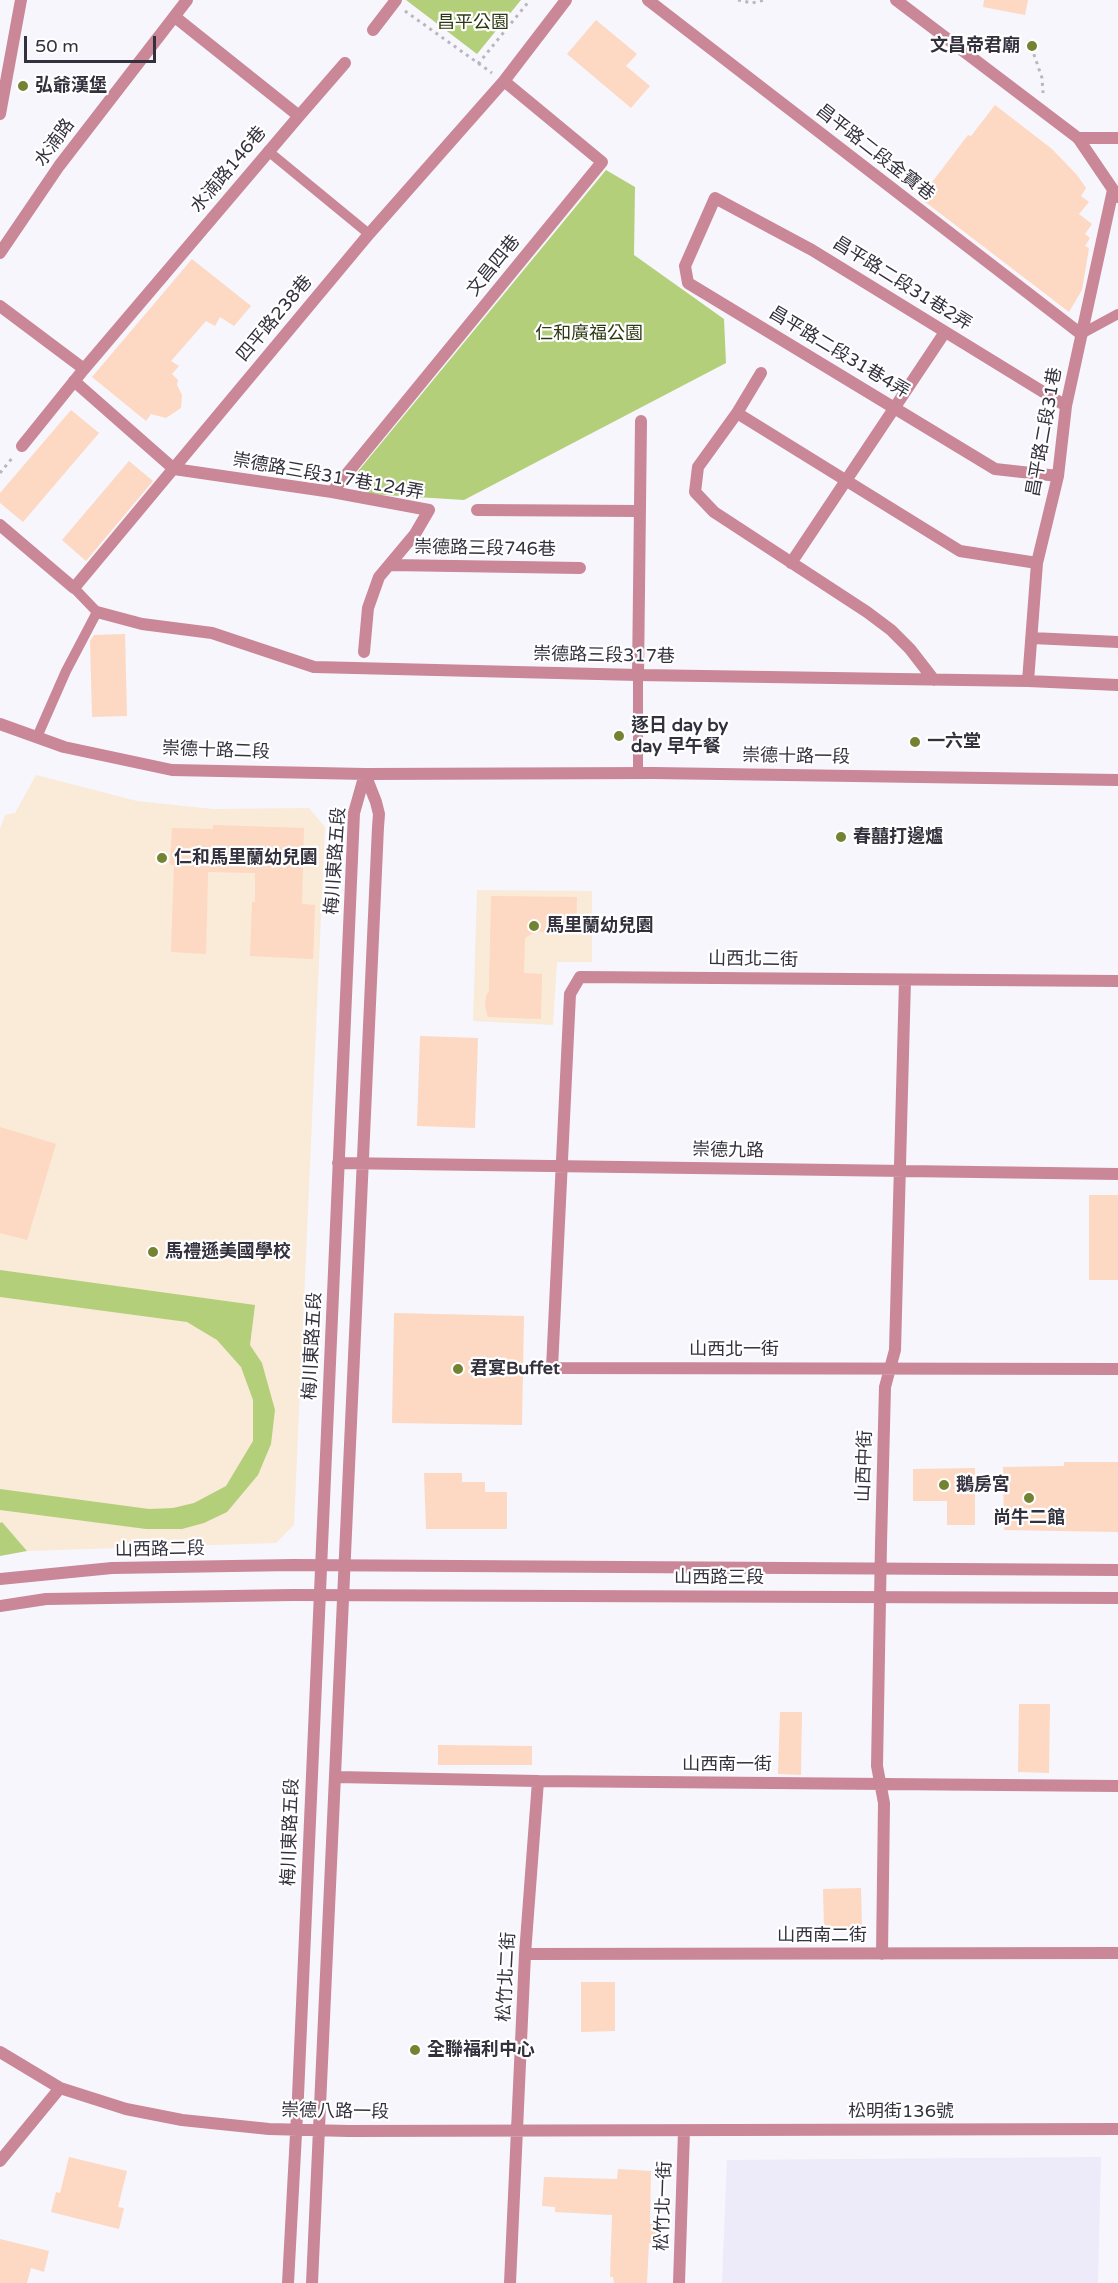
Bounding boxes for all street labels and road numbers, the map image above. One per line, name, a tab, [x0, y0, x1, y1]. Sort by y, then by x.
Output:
street label: 昌平路二段金寶巷	[812, 100, 938, 206]
street label: 水湳路	[30, 115, 80, 171]
street label: 水湳路146巷	[187, 122, 271, 218]
street label: 文昌四巷	[463, 231, 525, 301]
street label: 昌平路二段31巷2弄	[828, 232, 976, 336]
street label: 四平路238巷	[233, 271, 317, 367]
street label: 昌平路二段31巷4弄	[765, 303, 913, 403]
street label: 昌平路二段31巷	[1023, 366, 1067, 498]
street label: 崇德路三段317巷124弄	[231, 450, 425, 504]
street label: 崇德路三段746巷	[414, 537, 556, 561]
street label: 崇德路三段317巷	[533, 644, 675, 668]
street label: 崇德十路二段	[162, 738, 270, 764]
street label: 崇德十路一段	[742, 745, 850, 769]
street label: 梅川東路五段	[321, 806, 351, 916]
street label: 山西北二街	[708, 948, 798, 972]
street label: 崇德九路	[692, 1140, 764, 1162]
street label: 梅川東路五段	[299, 1292, 327, 1400]
street label: 山西北一街	[689, 1339, 779, 1361]
street label: 山西中街	[853, 1430, 877, 1502]
street label: 山西路二段	[115, 1538, 205, 1562]
street label: 山西路三段	[674, 1567, 764, 1589]
street label: 山西南一街	[682, 1754, 772, 1776]
street label: 梅川東路五段	[278, 1778, 304, 1886]
street label: 山西南二街	[777, 1925, 867, 1947]
street label: 松竹北二街	[494, 1931, 520, 2023]
street label: 崇德八路一段	[281, 2100, 389, 2124]
street label: 松明街136號	[848, 2101, 954, 2123]
street label: 松竹北一街	[652, 2161, 676, 2251]

